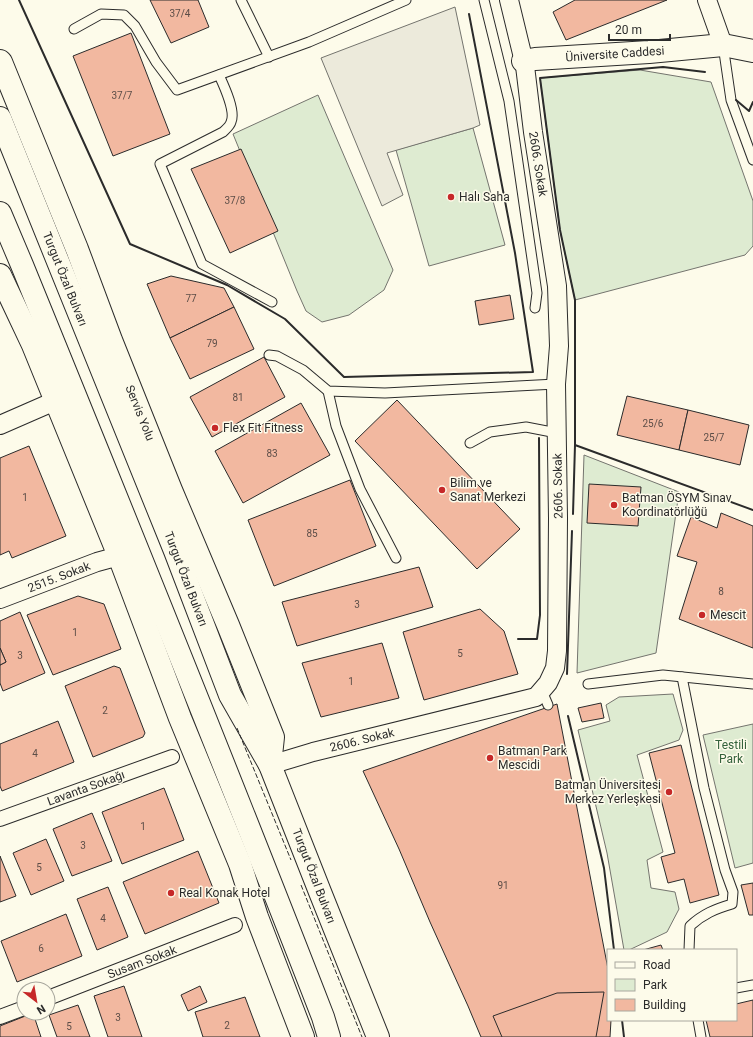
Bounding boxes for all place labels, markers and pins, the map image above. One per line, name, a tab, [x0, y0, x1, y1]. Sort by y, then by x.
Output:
place label: Halı Saha	[459, 190, 510, 204]
marker: Halı Saha	[446, 192, 456, 202]
place label: Flex Fit Fitness	[223, 421, 303, 435]
marker: Flex Fit Fitness	[210, 423, 220, 433]
place label: Bilim ve Sanat Merkezi	[450, 476, 526, 504]
marker: Bilim ve Sanat Merkezi	[437, 485, 447, 495]
place label: Batman ÖSYM Sınav Koordinatörlüğü	[622, 490, 732, 519]
marker: Batman ÖSYM Sınav Koordinatörlüğü	[609, 500, 619, 510]
place label: Mescit	[710, 608, 746, 622]
marker: Mescit	[697, 610, 707, 620]
place label: Batman Park Mescidi	[498, 744, 568, 772]
marker: Batman Park Mescidi	[485, 753, 495, 763]
place label: Batman Üniversitesi Merkez Yerleşkesi	[554, 777, 661, 806]
marker: Batman Üniversitesi Merkez Yerleşkesi	[664, 787, 674, 797]
place label: Real Konak Hotel	[179, 886, 270, 900]
marker: Real Konak Hotel	[166, 888, 176, 898]

